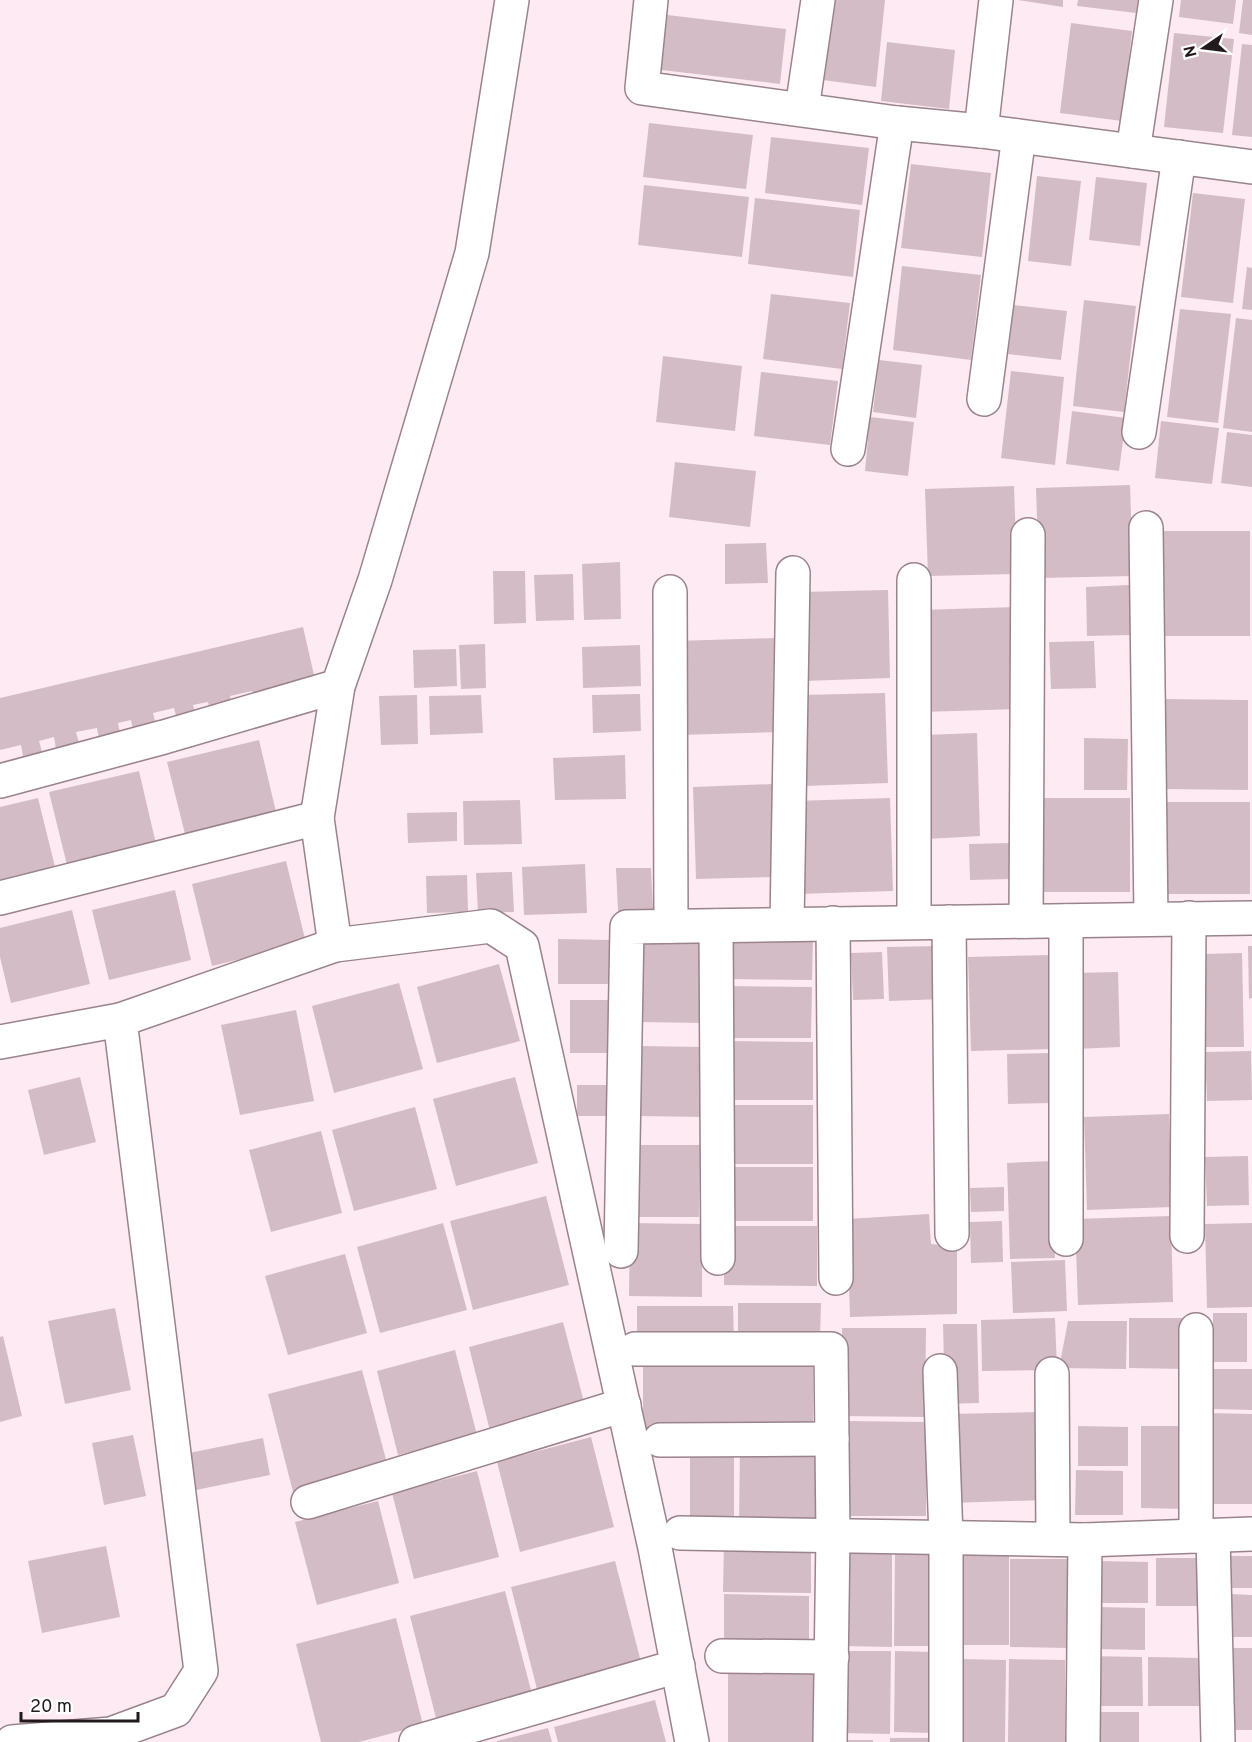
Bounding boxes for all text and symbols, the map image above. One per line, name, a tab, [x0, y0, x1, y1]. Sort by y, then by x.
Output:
north arrow	[1174, 18, 1234, 78]
text: N	[1180, 43, 1202, 59]
scale bar	[21, 1685, 138, 1723]
text: 20 m	[30, 1696, 72, 1719]

